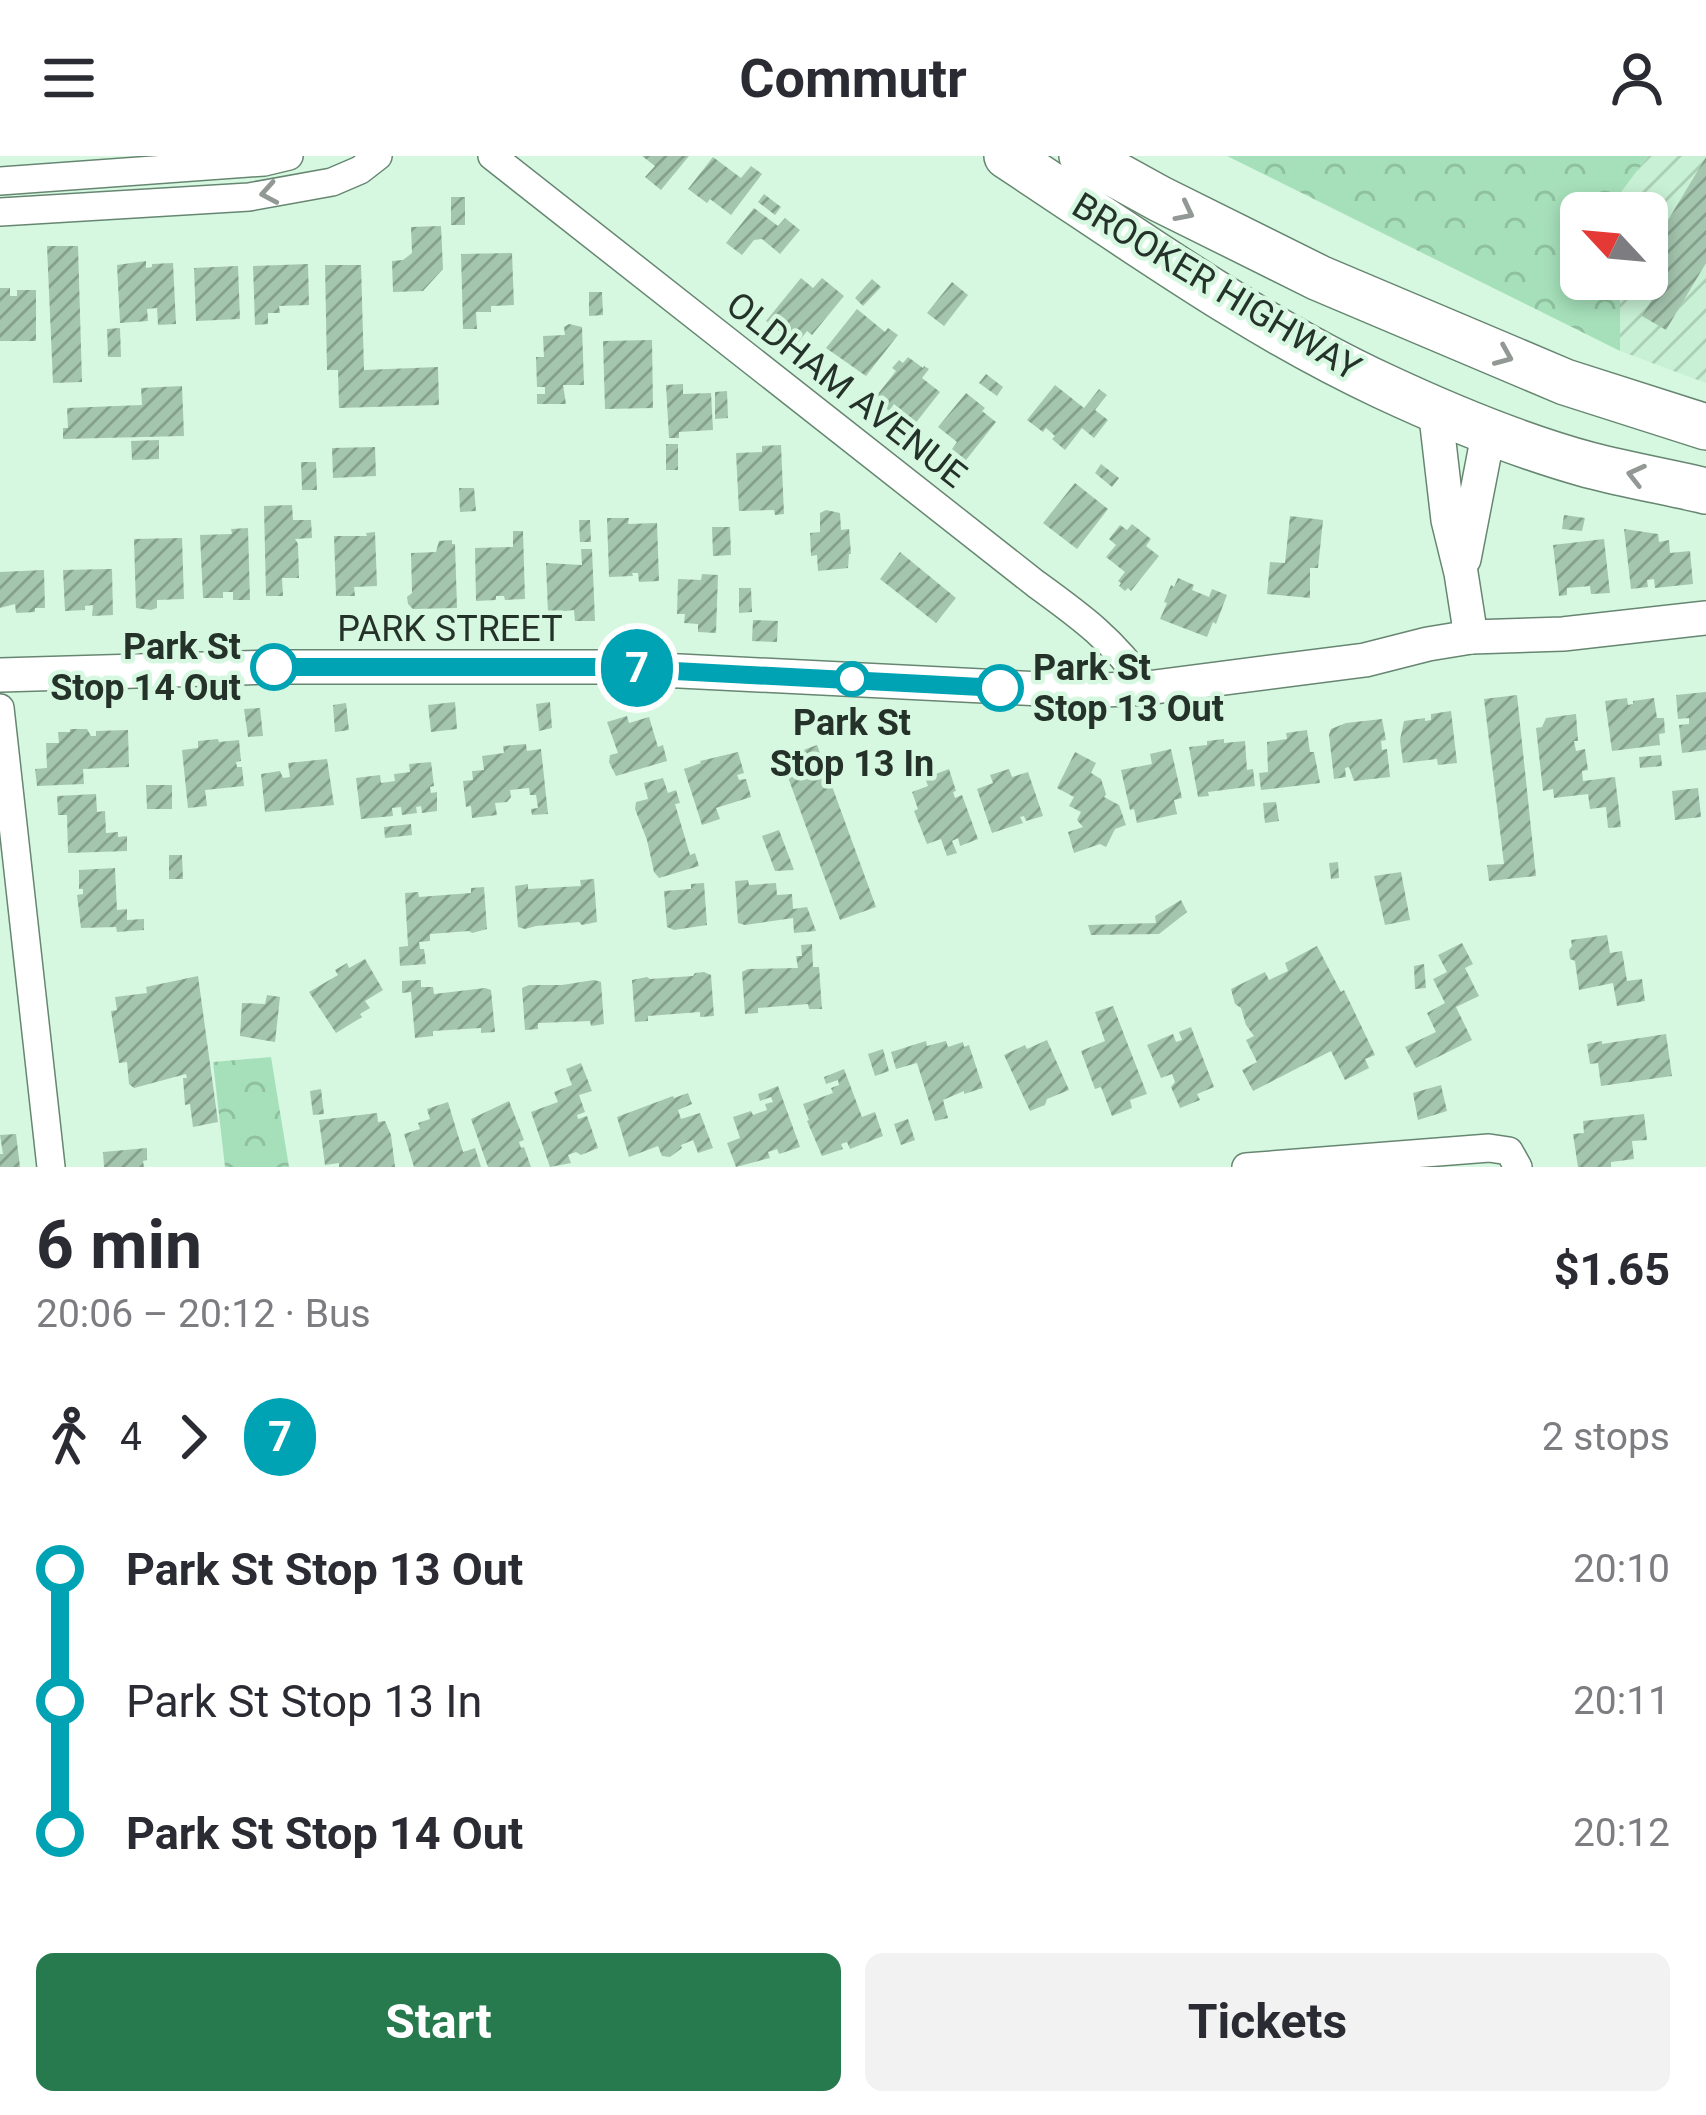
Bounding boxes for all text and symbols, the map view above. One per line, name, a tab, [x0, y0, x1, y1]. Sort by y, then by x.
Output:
icon: menu	[36, 45, 102, 111]
icon: person	[1604, 45, 1670, 111]
text: Commutr	[739, 47, 967, 110]
one-way arrow	[260, 180, 280, 205]
street label: BROOKER HIGHWAY	[1065, 184, 1368, 390]
north arrow	[1560, 192, 1668, 300]
map controls	[1560, 192, 1668, 300]
one-way arrow	[1172, 197, 1194, 220]
street label: OLDHAM AVENUE	[718, 283, 975, 496]
one-way arrow	[1493, 342, 1514, 366]
one-way arrow	[1626, 464, 1647, 489]
street label: PARK STREET	[337, 608, 563, 650]
place label: Park St Stop 14 Out	[50, 626, 241, 709]
line badge: 7	[598, 629, 676, 707]
text: 7	[625, 643, 649, 692]
marker: Park St Stop 14 Out	[252, 645, 296, 689]
place label: Park St Stop 13 Out	[1033, 647, 1224, 730]
marker: Park St Stop 13 In	[836, 663, 868, 695]
marker: Park St Stop 13 Out	[978, 666, 1022, 710]
place label: Park St Stop 13 In	[770, 702, 934, 785]
text: 6 min	[36, 1207, 202, 1284]
text: $1.65	[1554, 1243, 1670, 1296]
text: 20:06 – 20:12 · Bus	[36, 1291, 371, 1337]
icon: walk	[36, 1404, 102, 1470]
icon: forward	[160, 1404, 226, 1470]
text: 7	[268, 1412, 292, 1461]
text: 4	[120, 1414, 142, 1460]
text: 2 stops	[1542, 1414, 1670, 1460]
text: Park St Stop 13 Out	[126, 1543, 523, 1596]
text: 20:10	[1573, 1546, 1670, 1592]
text: Park St Stop 13 In	[126, 1675, 482, 1728]
text: 20:11	[1573, 1678, 1670, 1724]
text: Park St Stop 14 Out	[126, 1807, 523, 1860]
text: 20:12	[1573, 1810, 1670, 1856]
button: Start	[36, 1953, 841, 2091]
button: Tickets	[865, 1953, 1670, 2091]

